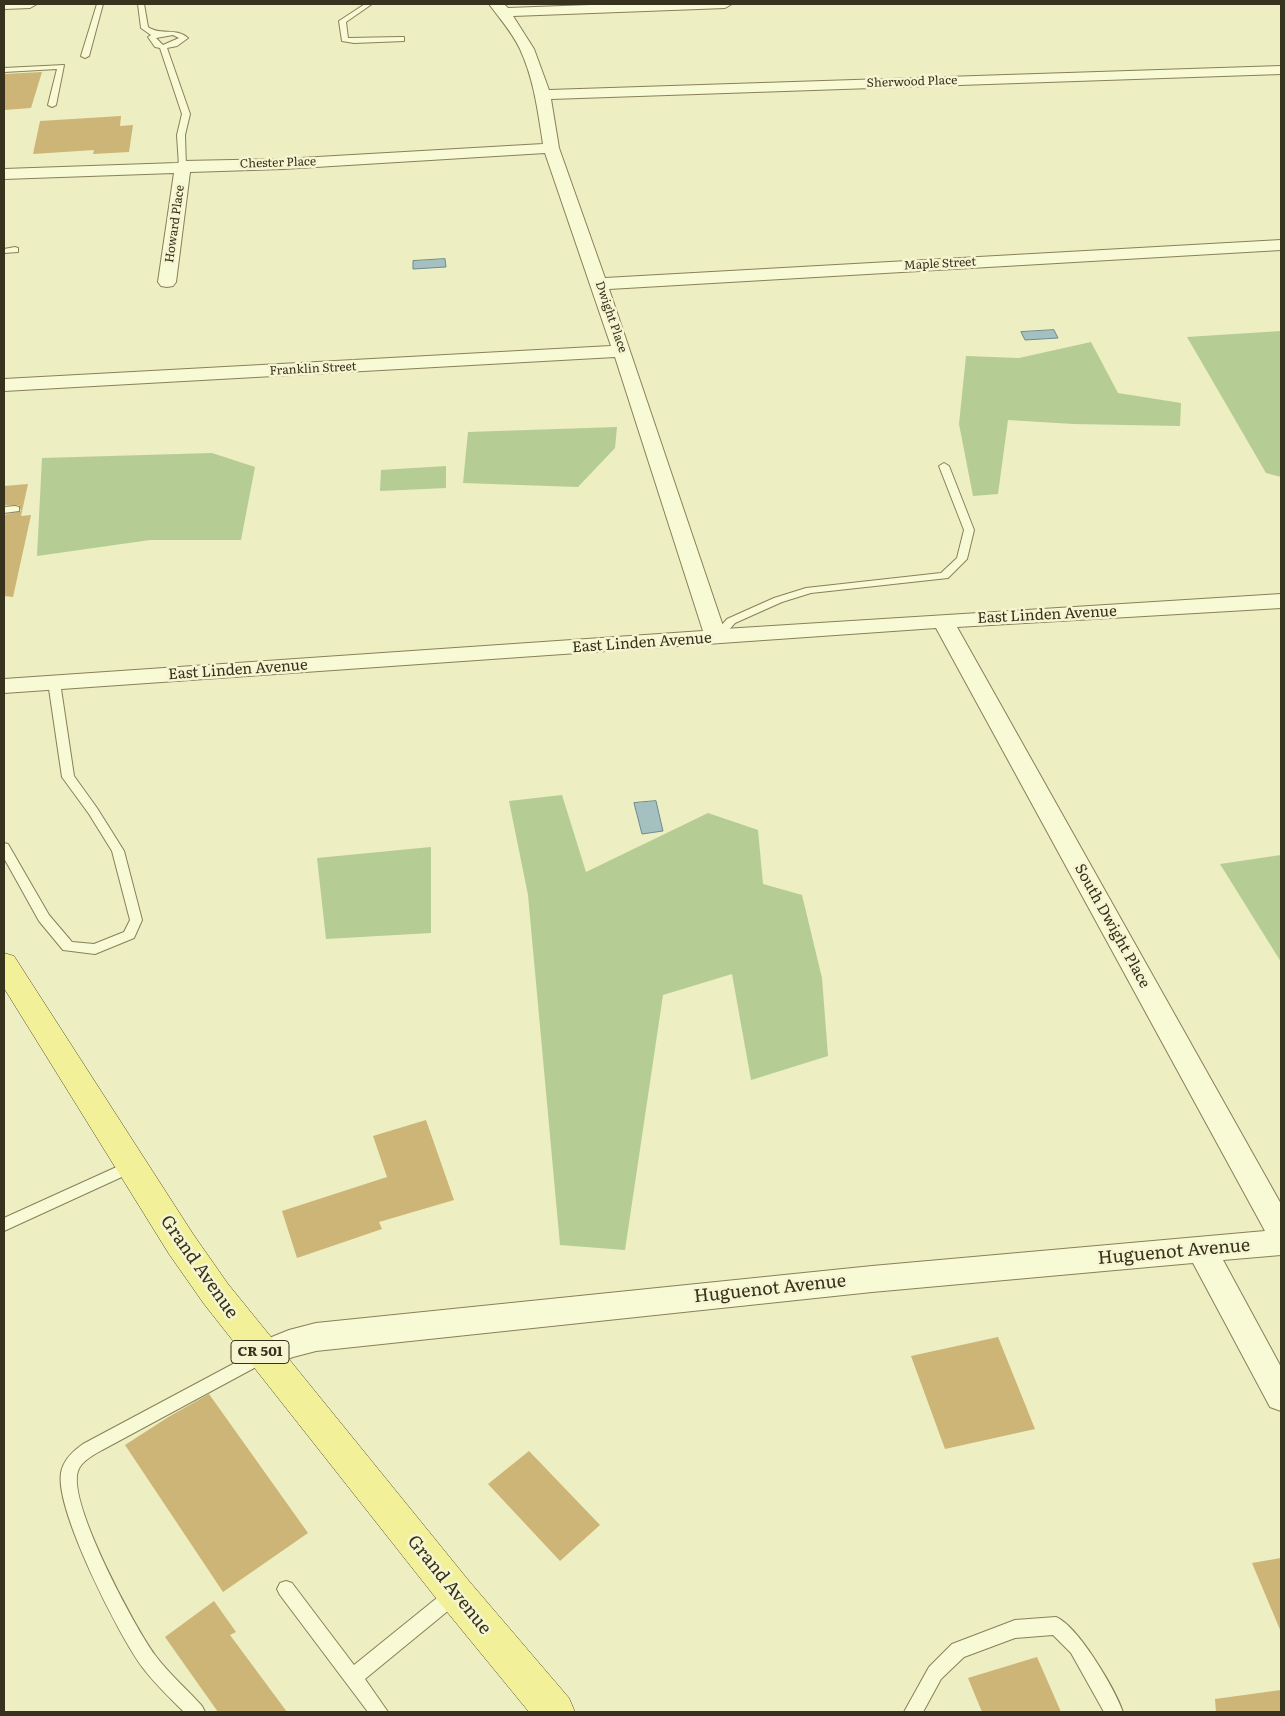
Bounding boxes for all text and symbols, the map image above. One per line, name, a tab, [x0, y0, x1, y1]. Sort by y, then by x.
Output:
street label: Sherwood Place	[866, 73, 958, 91]
street label: Chester Place	[240, 154, 316, 172]
street label: Howard Place	[162, 184, 188, 264]
street label: Maple Street	[904, 255, 976, 273]
street label: Dwight Place	[592, 279, 630, 355]
street label: Franklin Street	[269, 360, 357, 378]
street label: East Linden Avenue	[977, 602, 1117, 628]
street label: East Linden Avenue	[572, 629, 712, 657]
street label: East Linden Avenue	[168, 656, 308, 684]
street label: South Dwight Place	[1070, 861, 1154, 991]
street label: Grand Avenue	[155, 1211, 243, 1323]
street label: Huguenot Avenue	[1097, 1235, 1251, 1269]
street label: Huguenot Avenue	[693, 1270, 847, 1308]
road number: CR 501	[231, 1340, 289, 1364]
street label: Grand Avenue	[402, 1531, 496, 1639]

